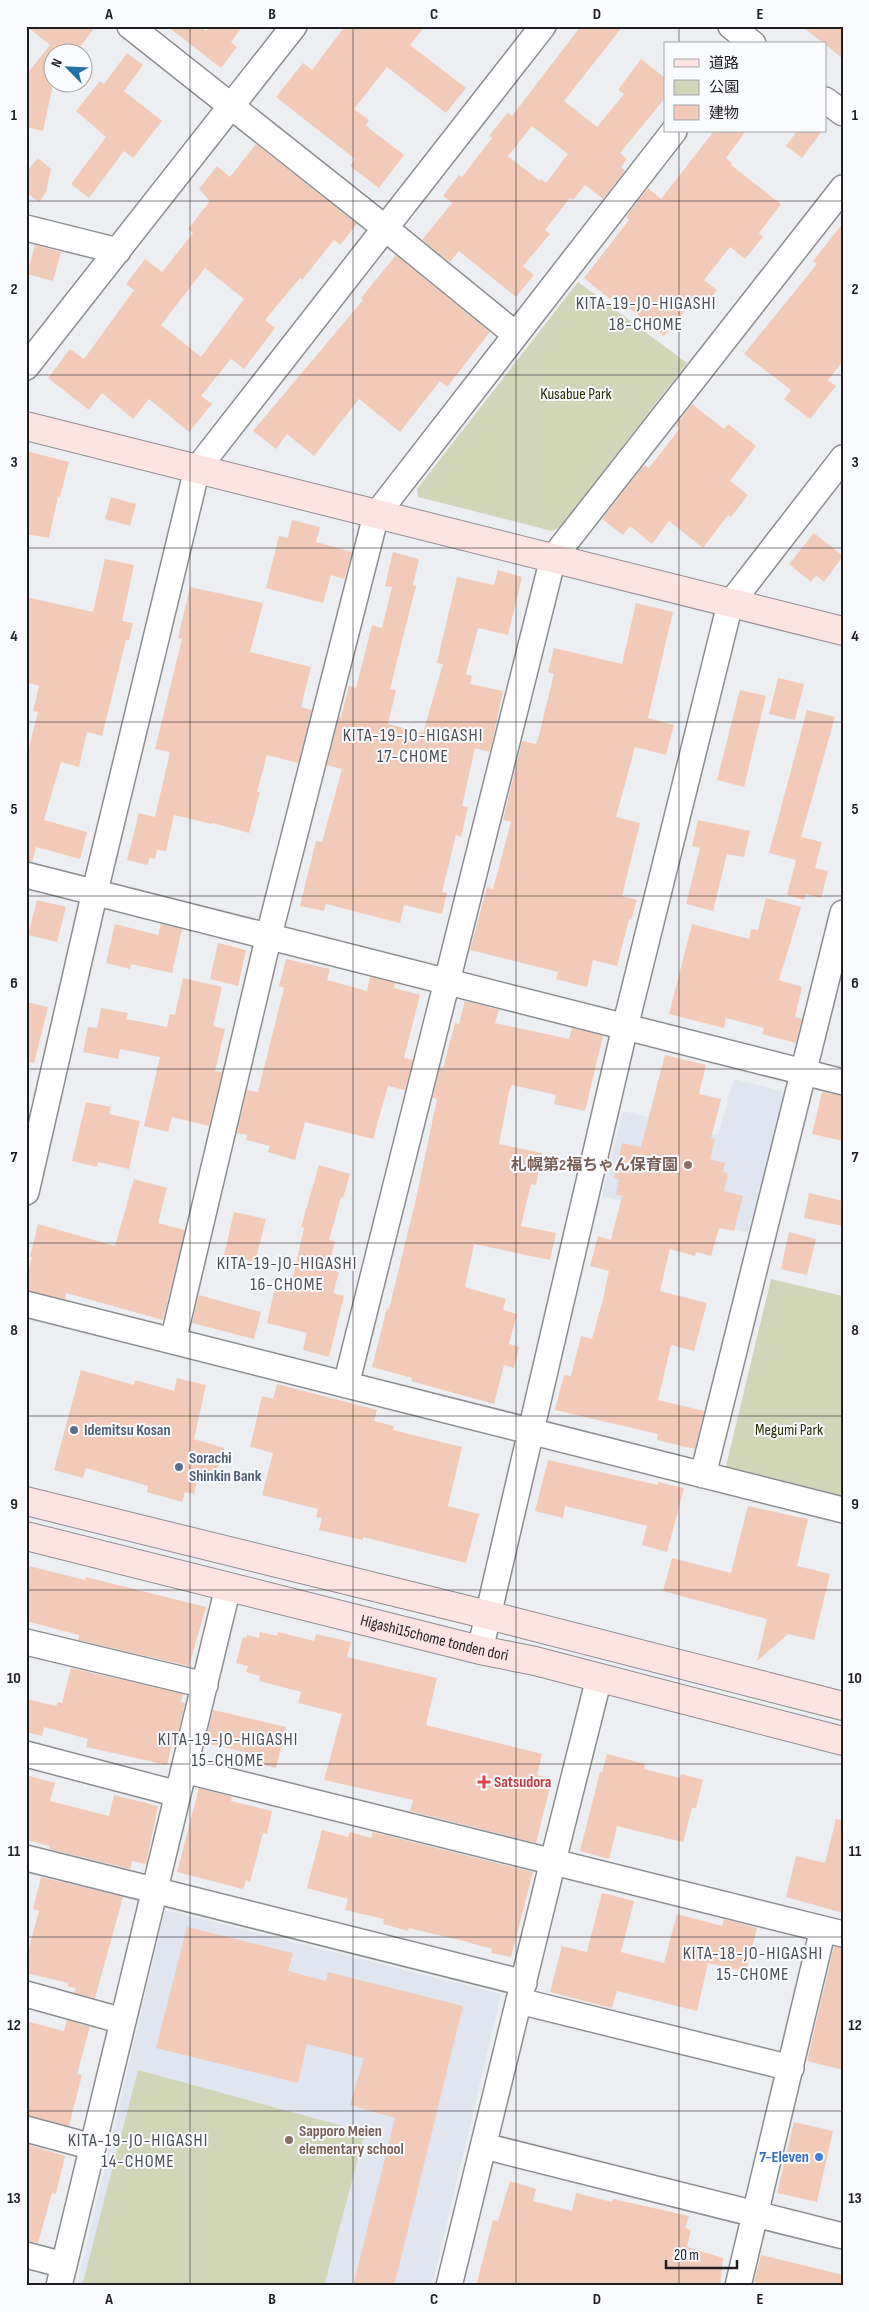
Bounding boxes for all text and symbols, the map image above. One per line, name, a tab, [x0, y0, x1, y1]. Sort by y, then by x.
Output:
text: A	[104, 5, 113, 24]
text: B	[268, 5, 276, 24]
text: C	[430, 5, 438, 24]
text: D	[593, 5, 601, 24]
text: E	[757, 5, 764, 24]
north arrow	[42, 42, 92, 92]
legend	[664, 42, 826, 132]
text: 道路	[709, 54, 739, 73]
text: N	[47, 56, 66, 70]
text: 公園	[709, 78, 739, 97]
text: 建物	[709, 104, 739, 123]
text: 1	[11, 106, 18, 125]
text: 1	[852, 106, 859, 125]
text: 2	[10, 280, 18, 299]
text: 2	[851, 280, 859, 299]
district label: KITA-19-JO-HIGASHI 18-CHOME	[576, 293, 716, 335]
park label: Kusabue Park	[540, 385, 612, 404]
text: 3	[10, 453, 18, 472]
text: 3	[851, 453, 859, 472]
text: 4	[10, 627, 18, 646]
text: 4	[851, 627, 859, 646]
district label: KITA-19-JO-HIGASHI 17-CHOME	[343, 725, 483, 767]
text: 5	[10, 800, 18, 819]
text: 5	[851, 800, 859, 819]
text: 6	[10, 974, 18, 993]
text: 6	[851, 974, 859, 993]
text: 7	[11, 1148, 18, 1167]
text: 7	[852, 1148, 859, 1167]
place label: 札幌第2福ちゃん保育園	[511, 1156, 678, 1175]
marker: 札幌第2福ちゃん保育園	[682, 1159, 694, 1171]
district label: KITA-19-JO-HIGASHI 16-CHOME	[217, 1253, 357, 1295]
text: 8	[10, 1321, 18, 1340]
text: 8	[851, 1321, 859, 1340]
place label: Idemitsu Kosan	[84, 1421, 171, 1440]
park label: Megumi Park	[755, 1421, 823, 1440]
marker: Idemitsu Kosan	[68, 1424, 80, 1436]
place label: Sorachi Shinkin Bank	[189, 1449, 262, 1486]
marker: Sorachi Shinkin Bank	[173, 1461, 185, 1473]
text: 9	[10, 1495, 18, 1514]
text: 9	[851, 1495, 859, 1514]
street label: Higashi15chome tonden dori	[358, 1611, 510, 1665]
text: 10	[7, 1669, 21, 1688]
text: 10	[848, 1669, 862, 1688]
district label: KITA-19-JO-HIGASHI 15-CHOME	[158, 1729, 298, 1771]
place label: Satsudora	[494, 1773, 551, 1792]
marker: Satsudora	[478, 1776, 490, 1788]
text: 11	[8, 1842, 21, 1861]
text: 11	[849, 1842, 862, 1861]
district label: KITA-18-JO-HIGASHI 15-CHOME	[683, 1943, 823, 1985]
text: 12	[7, 2016, 21, 2035]
text: 12	[848, 2016, 862, 2035]
place label: Sapporo Meien elementary school	[299, 2122, 404, 2159]
district label: KITA-19-JO-HIGASHI 14-CHOME	[68, 2130, 208, 2172]
marker: Sapporo Meien elementary school	[283, 2134, 295, 2146]
place label: 7-Eleven	[759, 2148, 809, 2167]
marker: 7-Eleven	[813, 2151, 825, 2163]
text: 13	[7, 2189, 21, 2208]
text: 13	[848, 2189, 862, 2208]
scale bar	[666, 2237, 738, 2269]
text: 20 m	[674, 2246, 699, 2265]
text: A	[104, 2290, 113, 2309]
text: B	[268, 2290, 276, 2309]
text: C	[430, 2290, 438, 2309]
text: D	[593, 2290, 601, 2309]
text: E	[757, 2290, 764, 2309]

